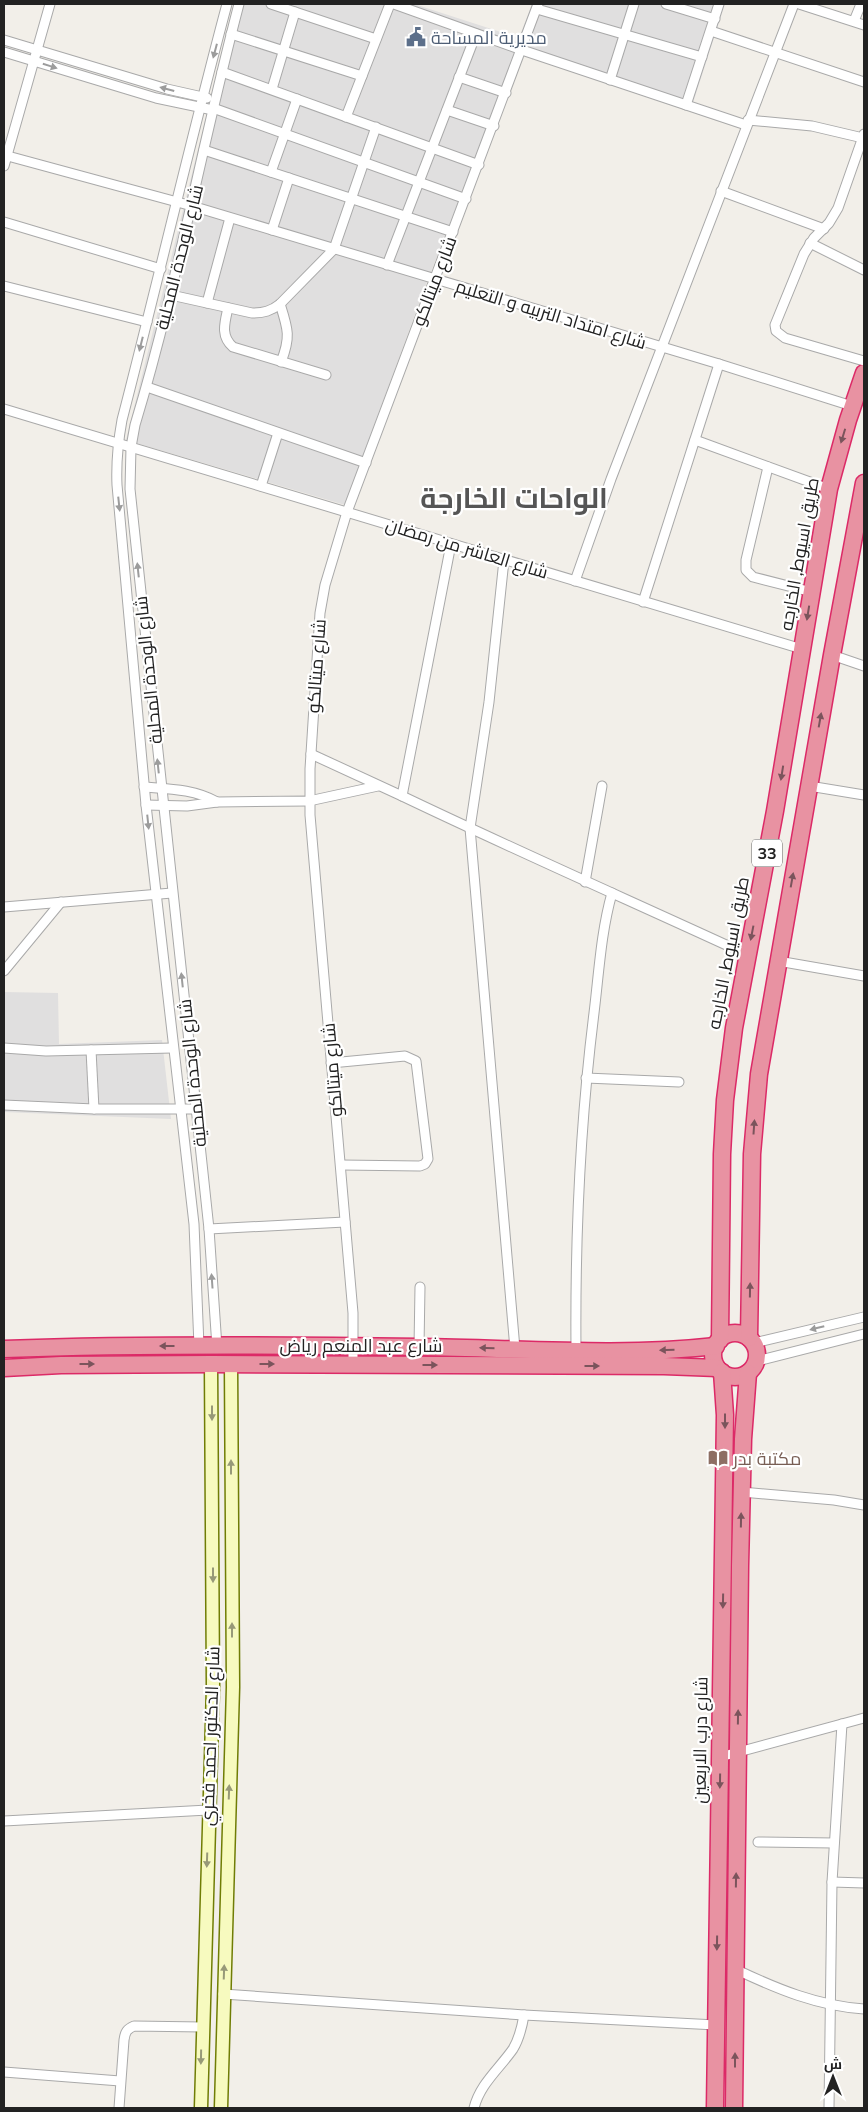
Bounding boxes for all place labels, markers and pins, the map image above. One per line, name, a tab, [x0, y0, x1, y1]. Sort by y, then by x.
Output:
public building icon: مديرية المساحة	[405, 26, 427, 48]
place label: مديرية المساحة	[431, 26, 547, 49]
library icon: مكتبة بدر	[707, 1447, 729, 1469]
place label: مكتبة بدر	[732, 1447, 801, 1470]

